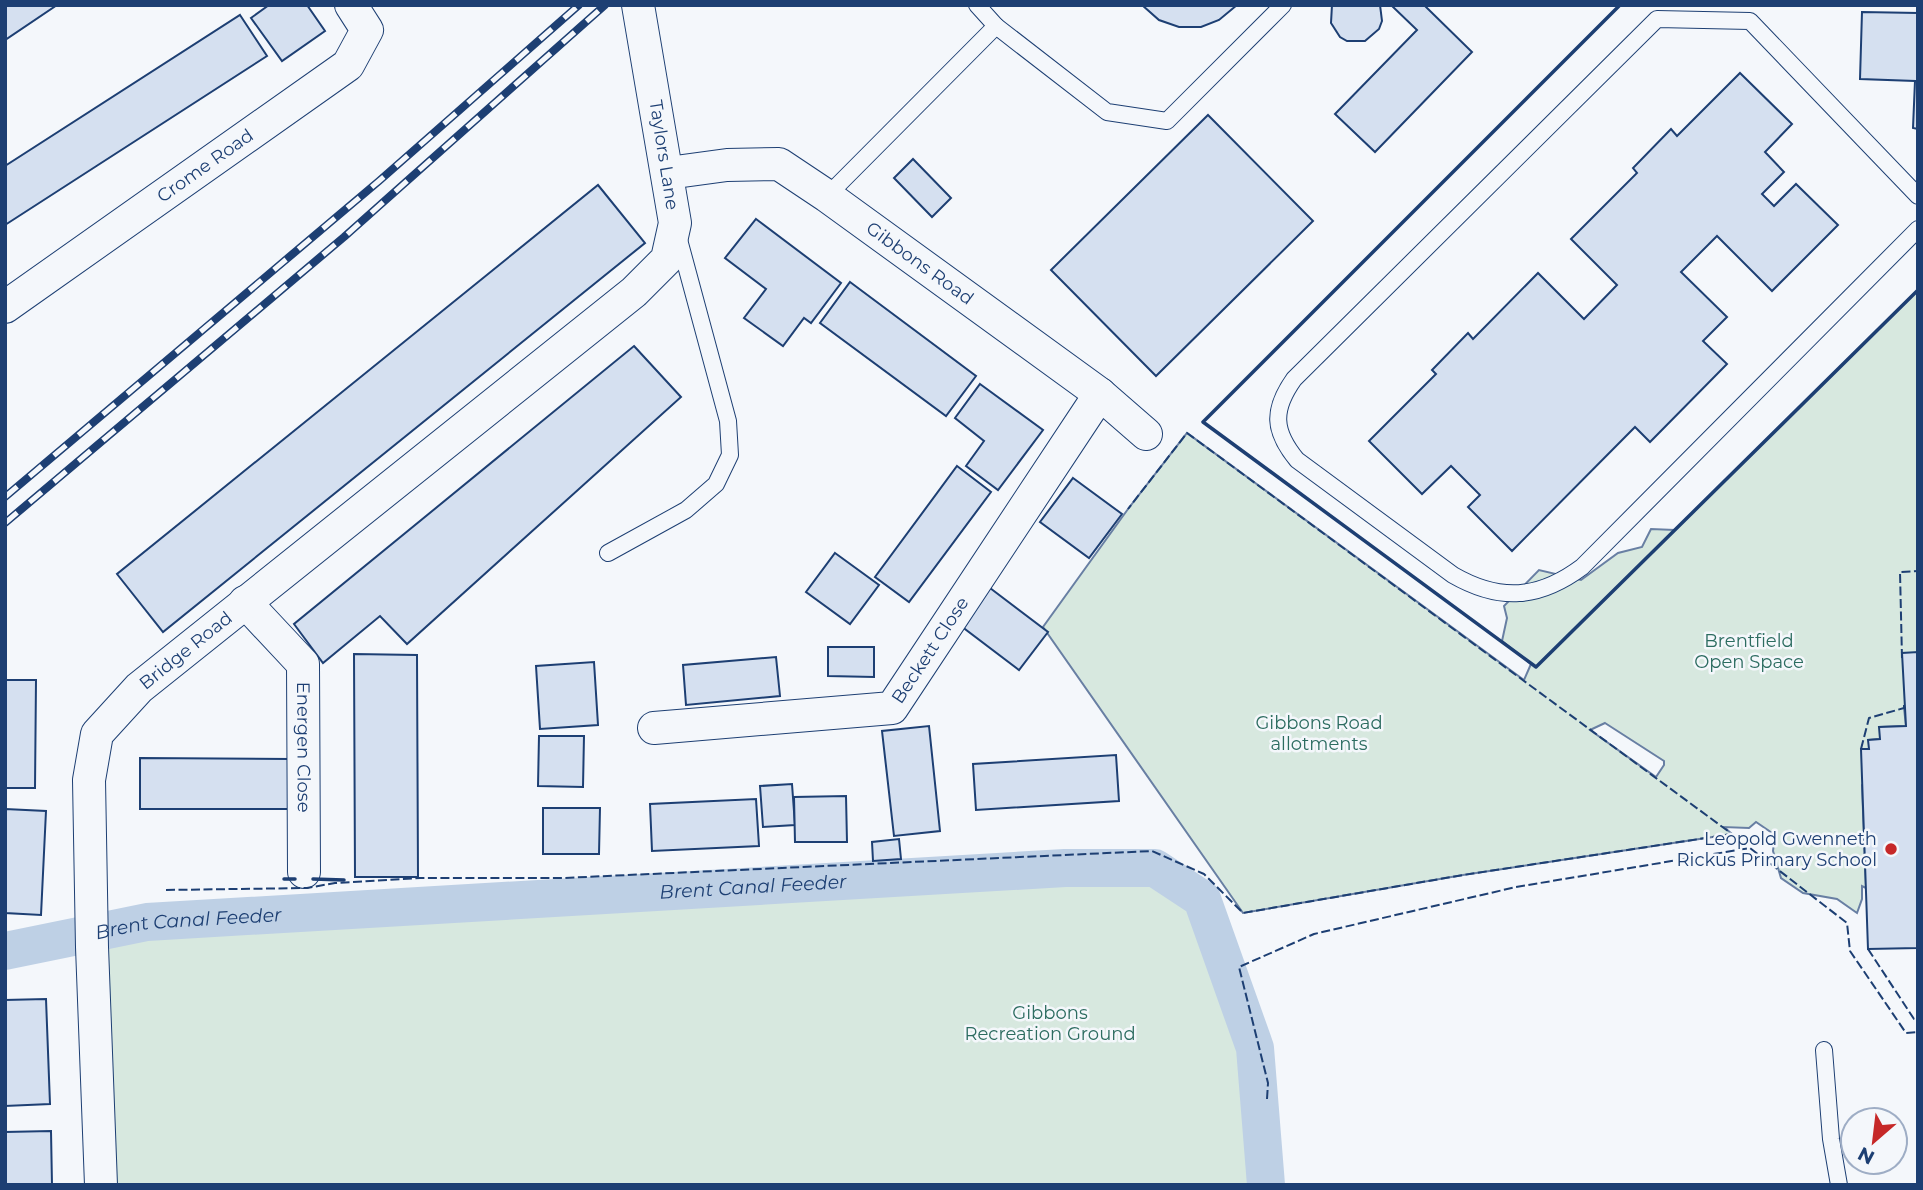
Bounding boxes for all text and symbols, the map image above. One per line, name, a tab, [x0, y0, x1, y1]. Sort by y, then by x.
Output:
street label: Taylors Lane	[644, 99, 684, 212]
street label: Crome Road	[153, 124, 258, 207]
street label: Gibbons Road	[862, 217, 978, 310]
street label: Beckett Close	[887, 593, 974, 708]
street label: Bridge Road	[135, 607, 237, 694]
park label: Brentfield Open Space	[1694, 630, 1804, 673]
street label: Energen Close	[292, 682, 315, 813]
park label: Gibbons Road allotments	[1255, 712, 1383, 755]
place label: Leopold Gwenneth Rickus Primary School	[1677, 828, 1877, 871]
marker: Leopold Gwenneth Rickus Primary School	[1883, 841, 1899, 857]
water label: Brent Canal Feeder	[659, 869, 848, 903]
water label: Brent Canal Feeder	[93, 903, 283, 944]
park label: Gibbons Recreation Ground	[964, 1002, 1136, 1045]
north arrow	[1839, 1106, 1909, 1176]
text: N	[1854, 1142, 1878, 1169]

